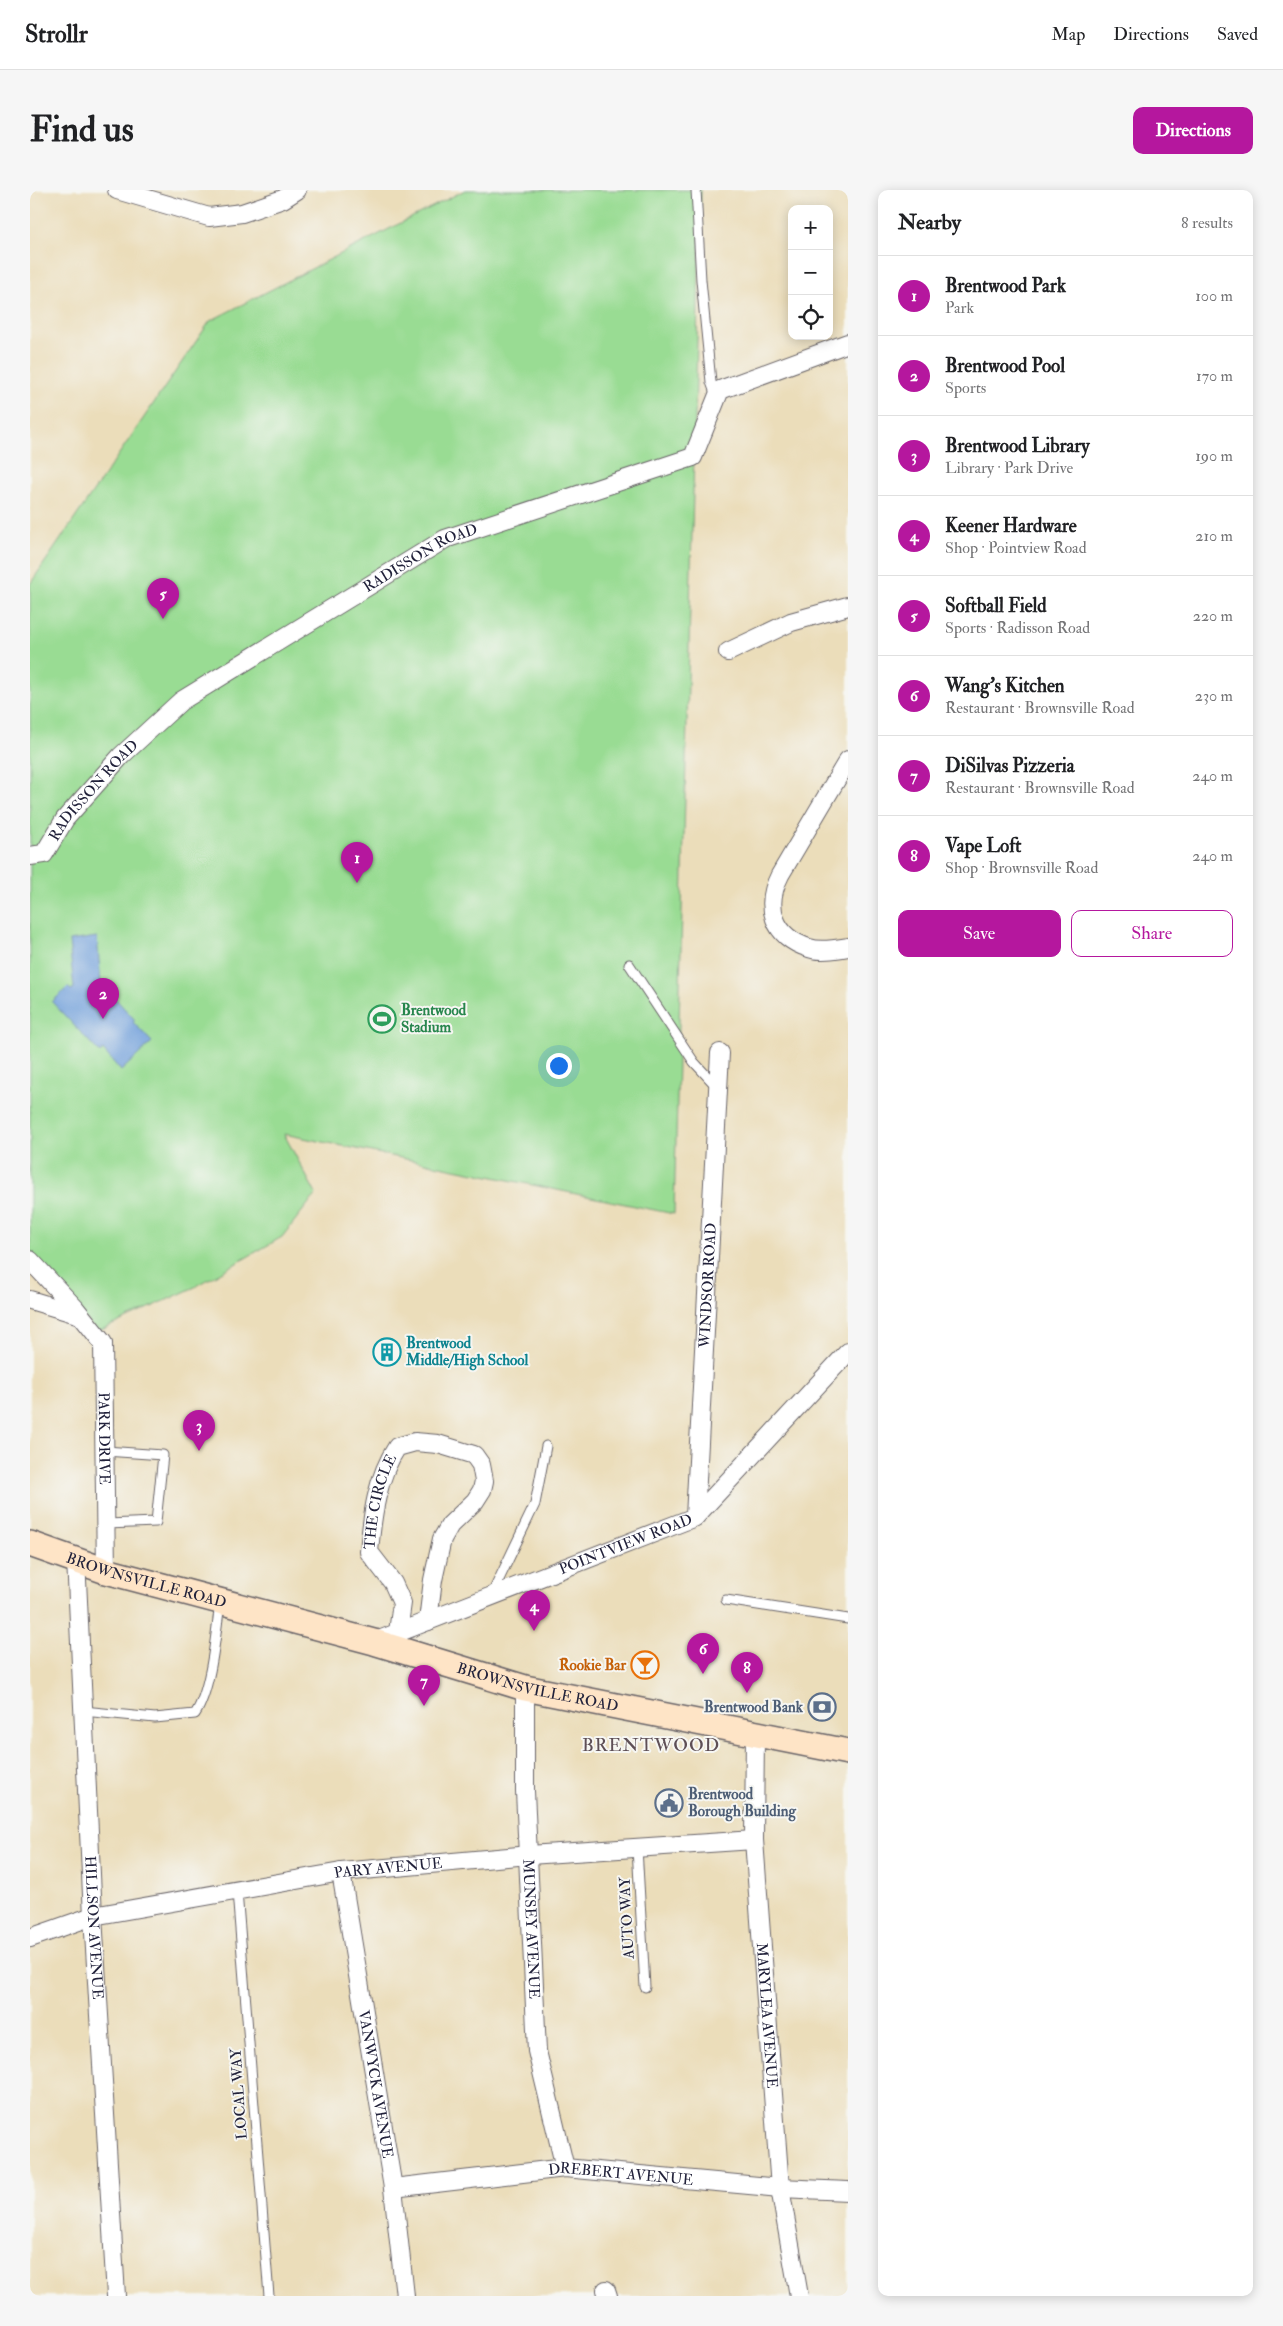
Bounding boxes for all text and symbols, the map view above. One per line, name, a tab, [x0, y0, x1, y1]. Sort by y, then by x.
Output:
text: Strollr	[25, 19, 88, 50]
text: Map	[1052, 23, 1085, 46]
text: Directions	[1113, 23, 1189, 46]
text: Saved	[1217, 23, 1258, 46]
button: Directions	[1133, 107, 1253, 154]
text: Find us	[30, 108, 134, 152]
map controls	[788, 205, 833, 340]
button: +	[788, 205, 833, 250]
text: Nearby	[898, 209, 961, 236]
text: 8 results	[1181, 213, 1233, 233]
button: −	[788, 250, 833, 295]
text: Brentwood Park	[945, 274, 1066, 298]
text: 1	[911, 286, 917, 306]
text: 100 m	[1195, 286, 1233, 306]
button: locate	[788, 295, 833, 340]
text: Park	[945, 298, 974, 318]
text: Brentwood Pool	[945, 354, 1065, 378]
text: 2	[910, 366, 918, 386]
text: 170 m	[1196, 366, 1233, 386]
text: Sports	[945, 378, 986, 398]
text: Brentwood Library	[945, 434, 1090, 458]
text: 3	[911, 446, 917, 466]
text: 190 m	[1195, 446, 1233, 466]
text: Library · Park Drive	[945, 458, 1073, 478]
text: Keener Hardware	[945, 514, 1077, 538]
street label: RADISSON ROAD	[360, 519, 480, 596]
text: 4	[910, 526, 918, 546]
text: 210 m	[1195, 526, 1233, 546]
text: Shop · Pointview Road	[945, 538, 1087, 558]
pin: 5	[147, 578, 179, 619]
text: Softball Field	[945, 594, 1047, 618]
text: 5	[910, 606, 918, 626]
text: 220 m	[1193, 606, 1233, 626]
text: Sports · Radisson Road	[945, 618, 1090, 638]
text: Wang's Kitchen	[945, 674, 1065, 698]
text: 6	[910, 686, 918, 706]
text: 230 m	[1195, 686, 1233, 706]
text: Restaurant · Brownsville Road	[945, 698, 1135, 718]
street label: RADISSON ROAD	[45, 736, 142, 844]
text: DiSilvas Pizzeria	[945, 754, 1075, 778]
text: 7	[910, 766, 918, 786]
text: 240 m	[1192, 766, 1233, 786]
text: Restaurant · Brownsville Road	[945, 778, 1135, 798]
text: Vape Loft	[945, 834, 1022, 858]
pin: 1	[341, 842, 373, 883]
text: 8	[910, 846, 918, 866]
text: 240 m	[1192, 846, 1233, 866]
text: Shop · Brownsville Road	[945, 858, 1098, 878]
button: Save	[898, 910, 1061, 957]
button: Share	[1071, 910, 1233, 957]
pin: 2	[87, 978, 119, 1019]
place label: Brentwood Stadium	[401, 1001, 467, 1037]
sports icon: Brentwood Stadium	[367, 1004, 397, 1034]
your location	[546, 1053, 572, 1079]
street label: WINDSOR ROAD	[695, 1222, 720, 1350]
place label: Brentwood Middle/High School	[405, 1334, 528, 1371]
building icon: Brentwood Middle/High School	[372, 1337, 402, 1367]
street label: PARK DRIVE	[94, 1392, 114, 1485]
pin: 3	[183, 1410, 215, 1451]
street label: THE CIRCLE	[360, 1451, 401, 1550]
street label: POINTVIEW ROAD	[556, 1509, 695, 1579]
street label: BROWNSVILLE ROAD	[64, 1548, 228, 1612]
pin: 4	[518, 1590, 550, 1631]
pin: 6	[687, 1633, 719, 1674]
bar icon: Rookie Bar	[630, 1650, 660, 1680]
pin: 8	[731, 1652, 763, 1693]
place label: Rookie Bar	[559, 1656, 626, 1675]
street label: BROWNSVILLE ROAD	[455, 1658, 620, 1716]
pin: 7	[408, 1665, 440, 1706]
bank icon: Brentwood Bank	[807, 1692, 837, 1722]
place label: Brentwood Bank	[704, 1698, 804, 1717]
district label: BRENTWOOD	[582, 1734, 720, 1757]
place label: Brentwood Borough Building	[688, 1785, 796, 1822]
public building icon: Brentwood Borough Building	[654, 1788, 684, 1818]
street label: PARY AVENUE	[333, 1853, 443, 1883]
street label: HILLSON AVENUE	[81, 1855, 108, 2000]
street label: MUNSEY AVENUE	[519, 1858, 544, 1999]
street label: AUTO WAY	[615, 1876, 639, 1960]
street label: MARYLEA AVENUE	[752, 1942, 782, 2089]
street label: VANWYCK AVENUE	[354, 2009, 397, 2160]
street label: LOCAL WAY	[226, 2047, 252, 2140]
street label: DREBERT AVENUE	[547, 2158, 694, 2189]

